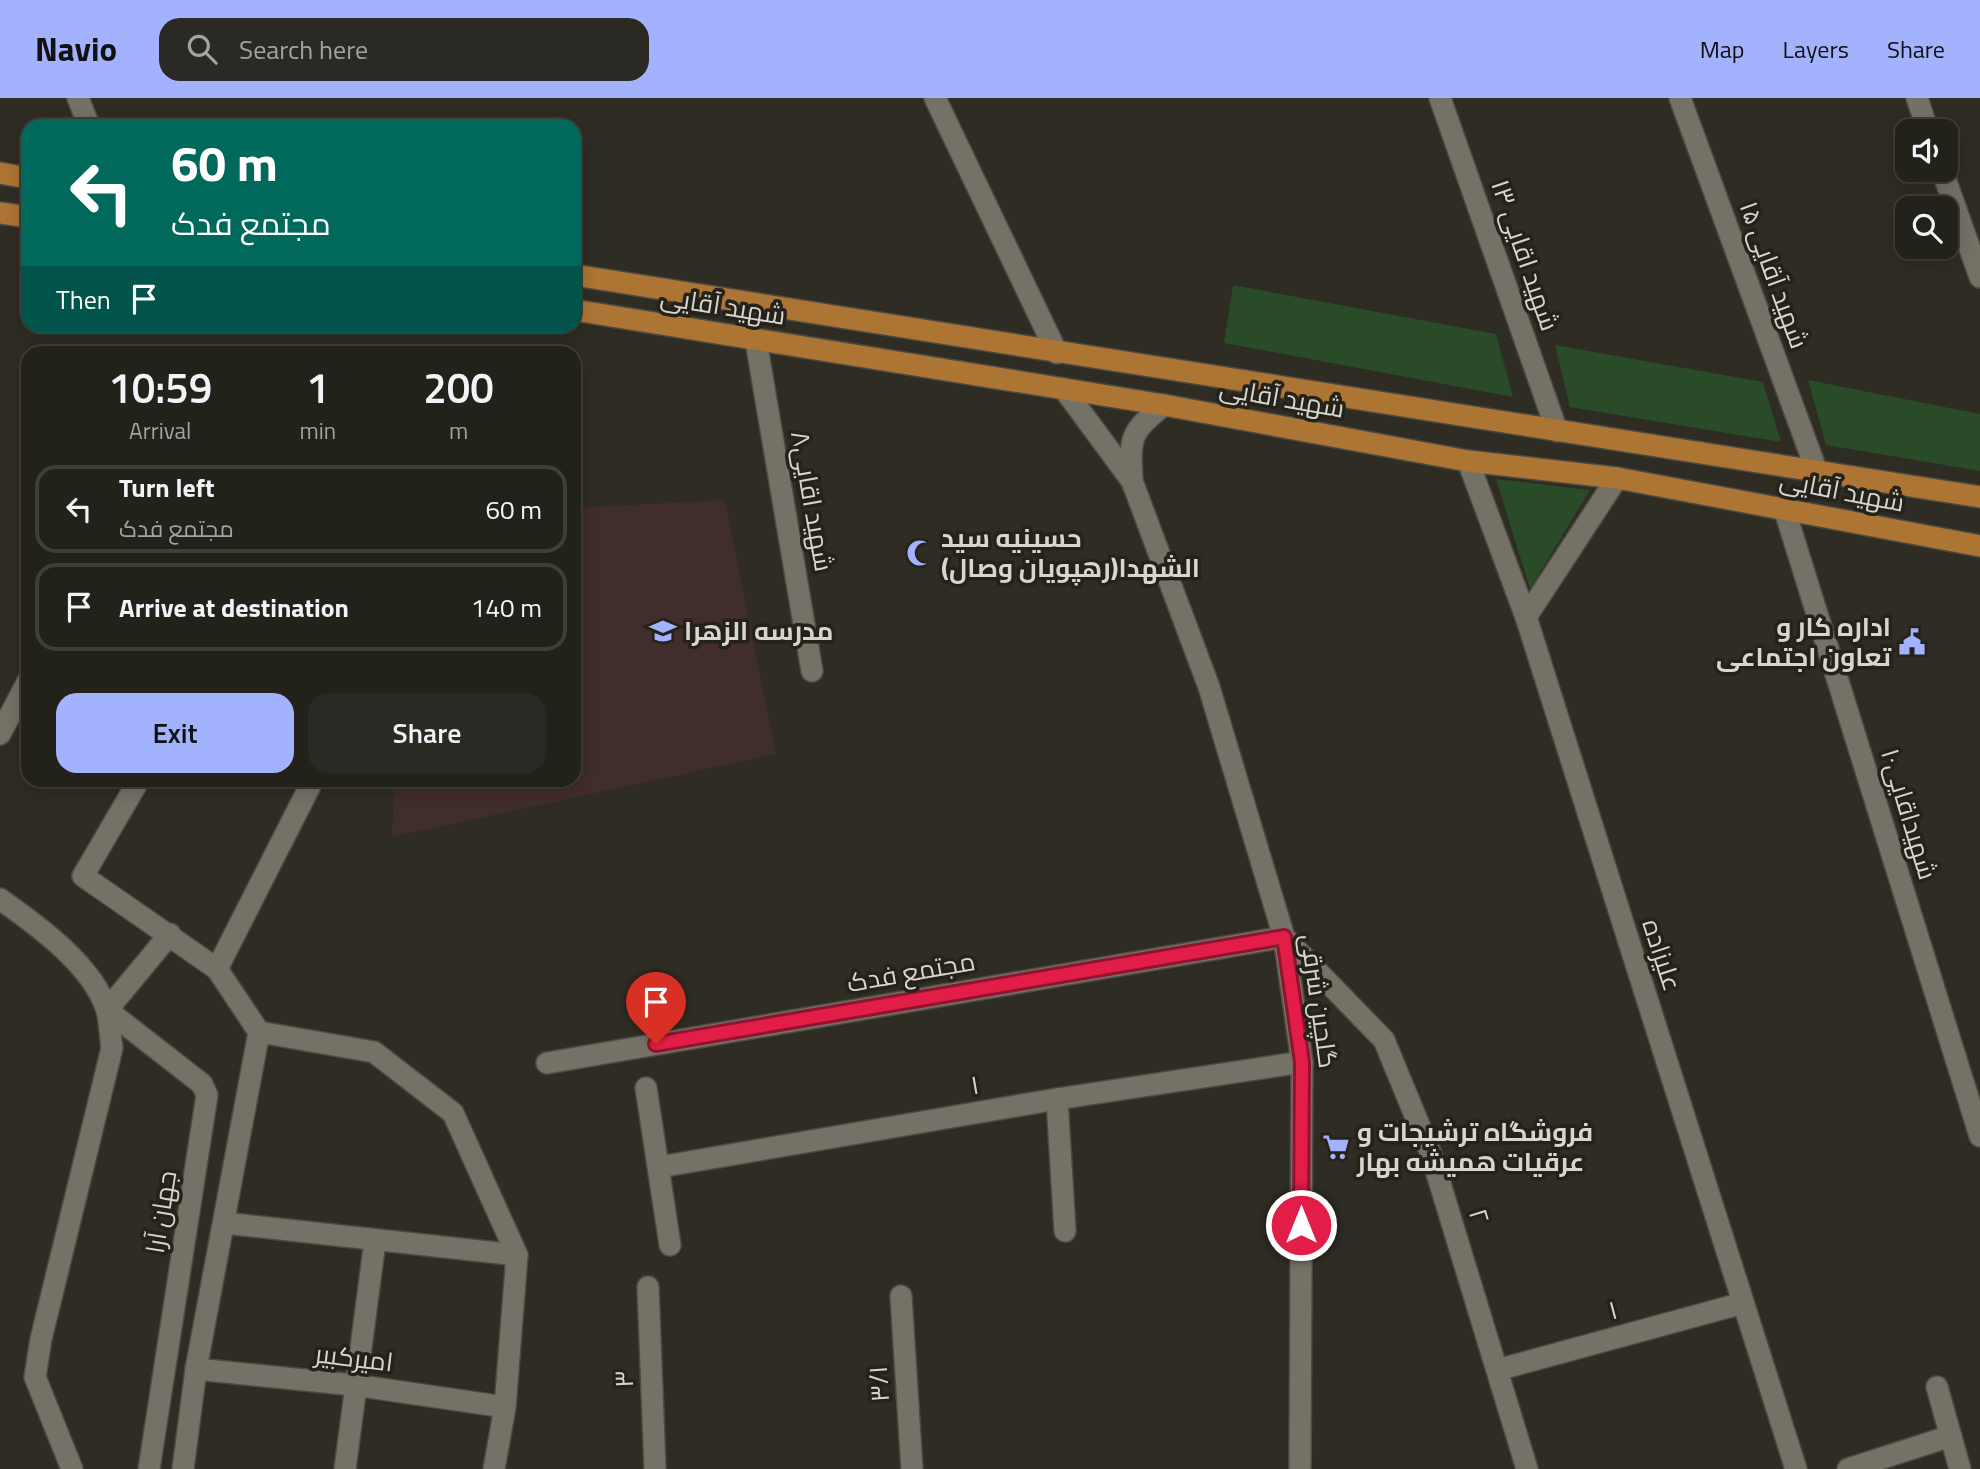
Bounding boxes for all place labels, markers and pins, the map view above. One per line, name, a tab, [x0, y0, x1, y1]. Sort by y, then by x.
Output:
place label: حسینیه سید الشهدا(رهپویان وصال)	[941, 518, 1200, 587]
mosque icon: حسینیه سید الشهدا(رهپویان وصال)	[905, 538, 935, 568]
place label: اداره کار و تعاون اجتماعی	[1716, 607, 1891, 676]
place label: مدرسه الزهرا	[684, 611, 834, 650]
school or university icon: مدرسه الزهرا	[648, 616, 678, 646]
public building icon: اداره کار و تعاون اجتماعی	[1897, 627, 1927, 657]
pin	[626, 972, 686, 1044]
place label: فروشگاه ترشیجات و عرقیات همیشه بهار	[1356, 1112, 1593, 1181]
supermarket icon: فروشگاه ترشیجات و عرقیات همیشه بهار	[1321, 1132, 1351, 1162]

